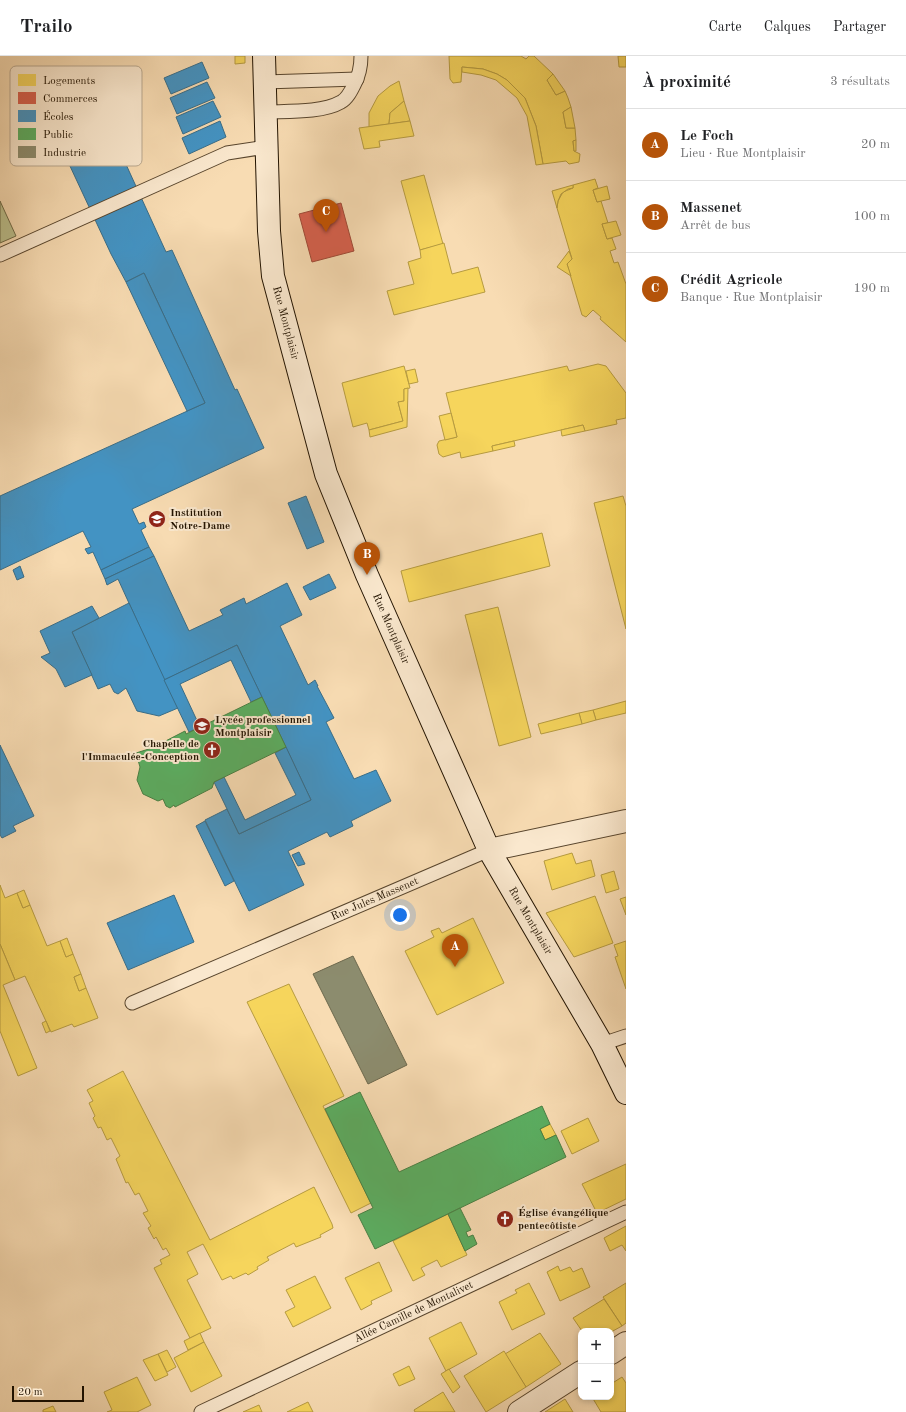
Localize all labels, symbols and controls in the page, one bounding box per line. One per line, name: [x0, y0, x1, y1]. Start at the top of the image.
text: Trailo: [20, 18, 73, 37]
text: Carte: [708, 20, 742, 34]
text: Calques: [764, 20, 811, 34]
text: Partager: [833, 20, 886, 34]
legend: [10, 66, 142, 166]
text: À proximité: [642, 74, 731, 91]
text: 3 résultats: [830, 75, 890, 88]
text: Logements: [43, 76, 95, 87]
text: Commerces: [43, 94, 98, 105]
text: Écoles: [43, 110, 74, 123]
text: Le Foch: [680, 129, 734, 144]
text: Public: [43, 130, 73, 141]
text: A: [650, 138, 660, 151]
text: 20 m: [861, 138, 890, 151]
text: Lieu · Rue Montplaisir: [680, 147, 806, 160]
text: Industrie: [43, 148, 86, 159]
pin: C: [313, 199, 339, 232]
text: Massenet: [680, 201, 742, 216]
text: B: [650, 210, 660, 223]
text: 100 m: [853, 210, 890, 223]
text: Arrêt de bus: [680, 219, 750, 232]
text: Crédit Agricole: [680, 273, 783, 288]
text: C: [651, 282, 659, 295]
text: 190 m: [853, 282, 890, 295]
street label: Rue Montplaisir: [270, 285, 301, 362]
text: Banque · Rue Montplaisir: [680, 291, 822, 304]
place label: Institution Notre-Dame: [170, 508, 230, 532]
school or university icon: Institution Notre-Dame: [147, 509, 167, 529]
pin: B: [354, 542, 380, 575]
street label: Rue Montplaisir: [370, 592, 411, 666]
place label: Lycée professionnel Montplaisir: [215, 715, 311, 739]
school or university icon: Lycée professionnel Montplaisir: [192, 716, 212, 736]
place label: Chapelle de l'Immaculée-Conception: [82, 739, 199, 763]
church icon: Chapelle de l'Immaculée-Conception: [202, 740, 222, 760]
street label: Rue Jules Massenet: [329, 875, 420, 923]
street label: Rue Montplaisir: [506, 885, 554, 957]
your location: [390, 905, 410, 925]
pin: A: [442, 934, 468, 967]
place label: Église évangélique pentecôtiste: [518, 1206, 609, 1232]
church icon: Église évangélique pentecôtiste: [495, 1209, 515, 1229]
street label: Allée Camille de Montalivet: [352, 1279, 475, 1345]
map controls: [578, 1328, 614, 1400]
button: +: [578, 1328, 614, 1364]
button: −: [578, 1364, 614, 1400]
scale bar: [12, 1384, 84, 1403]
text: 20 m: [18, 1387, 43, 1398]

